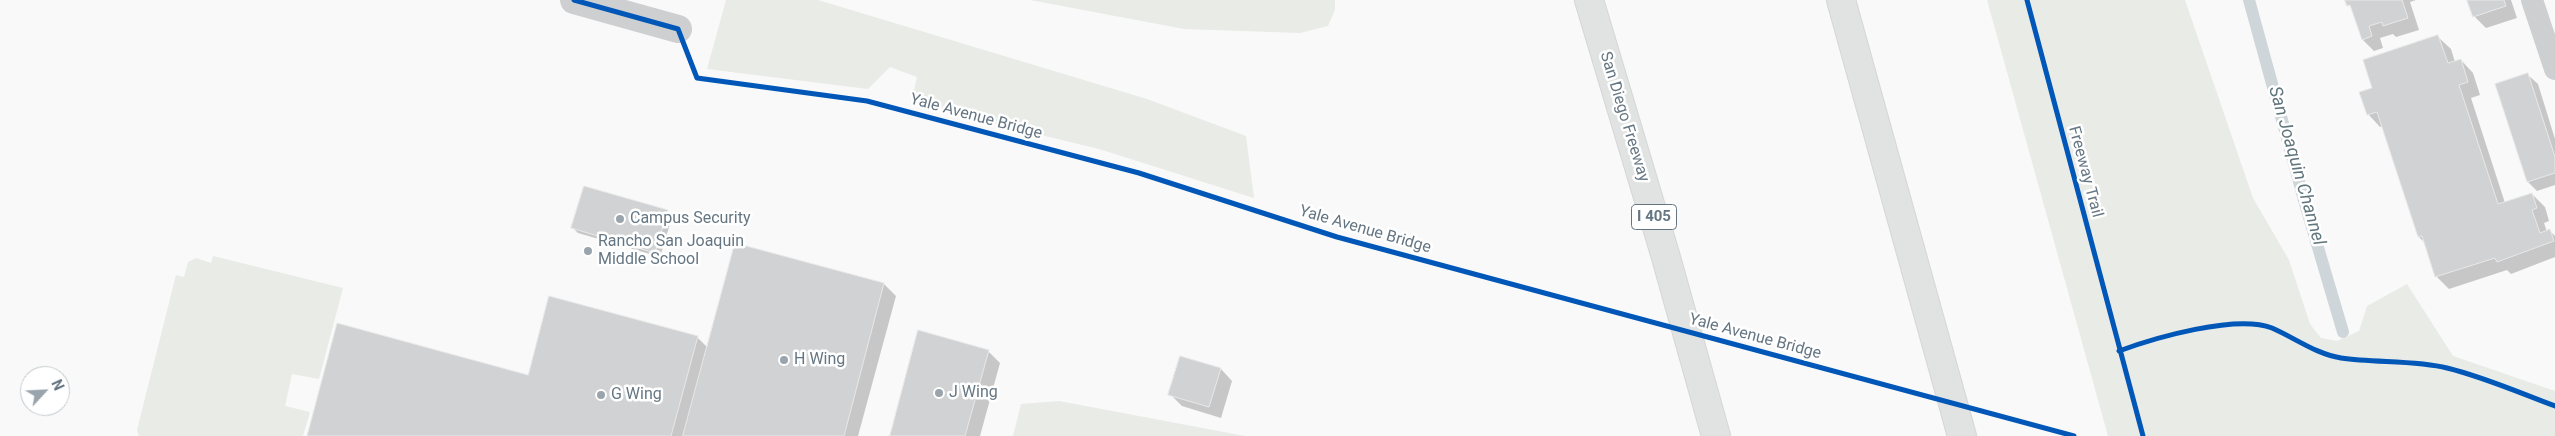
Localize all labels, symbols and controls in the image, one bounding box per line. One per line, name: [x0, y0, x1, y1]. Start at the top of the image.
street label: San Diego Freeway: [1595, 50, 1653, 184]
water label: San Joaquin Channel: [2263, 84, 2329, 248]
street label: Yale Avenue Bridge: [908, 90, 1044, 144]
street label: Freeway Trail: [2064, 124, 2106, 220]
street label: Yale Avenue Bridge: [1297, 202, 1433, 258]
road number: I 405: [1632, 204, 1676, 230]
place label: Campus Security: [630, 209, 750, 229]
marker: Campus Security: [614, 213, 626, 225]
place label: Rancho San Joaquin Middle School: [598, 232, 744, 270]
marker: Rancho San Joaquin Middle School: [582, 245, 594, 257]
street label: Yale Avenue Bridge: [1687, 310, 1823, 364]
place label: H Wing: [794, 350, 845, 370]
marker: H Wing: [778, 354, 790, 366]
north arrow: [20, 366, 70, 416]
text: N: [48, 377, 67, 393]
place label: J Wing: [949, 383, 998, 403]
place label: G Wing: [611, 385, 662, 405]
marker: J Wing: [933, 387, 945, 399]
marker: G Wing: [595, 389, 607, 401]

